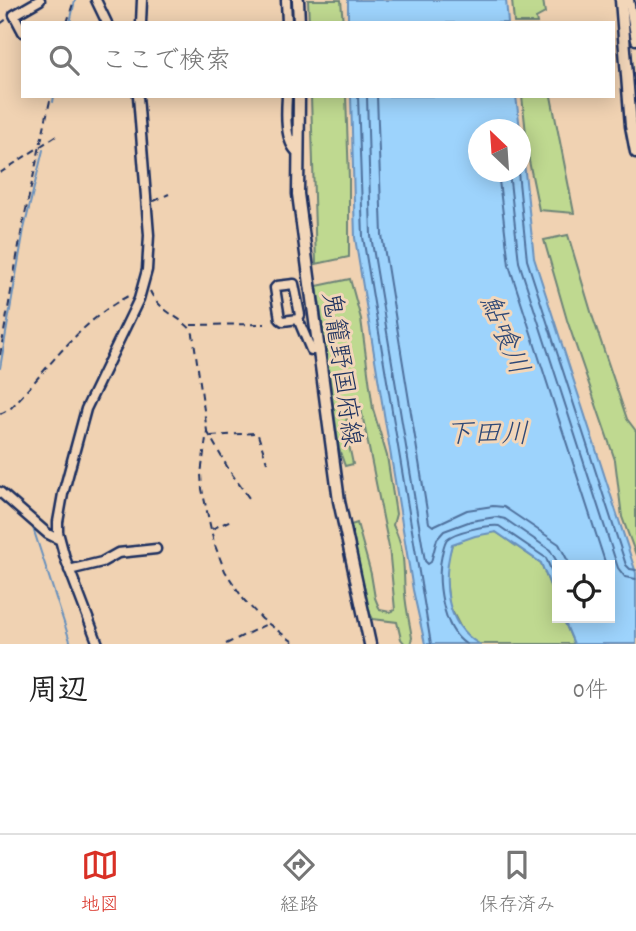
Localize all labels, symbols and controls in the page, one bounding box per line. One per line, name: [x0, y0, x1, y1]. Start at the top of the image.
search box: [21, 21, 615, 98]
icon: search: [45, 41, 83, 79]
text: ここで検索: [101, 44, 231, 81]
north arrow: [468, 119, 531, 182]
water label: 鮎喰川: [467, 289, 536, 382]
street label: 鬼籠野国府線: [310, 290, 369, 449]
water label: 下田川: [445, 417, 529, 457]
map controls: [552, 560, 615, 623]
button: locate: [552, 560, 615, 623]
text: 周辺: [28, 672, 88, 715]
text: 0件: [572, 676, 608, 709]
tab: 地図: [81, 846, 119, 920]
tab: 経路: [280, 846, 318, 920]
tab: 保存済み: [479, 846, 555, 920]

